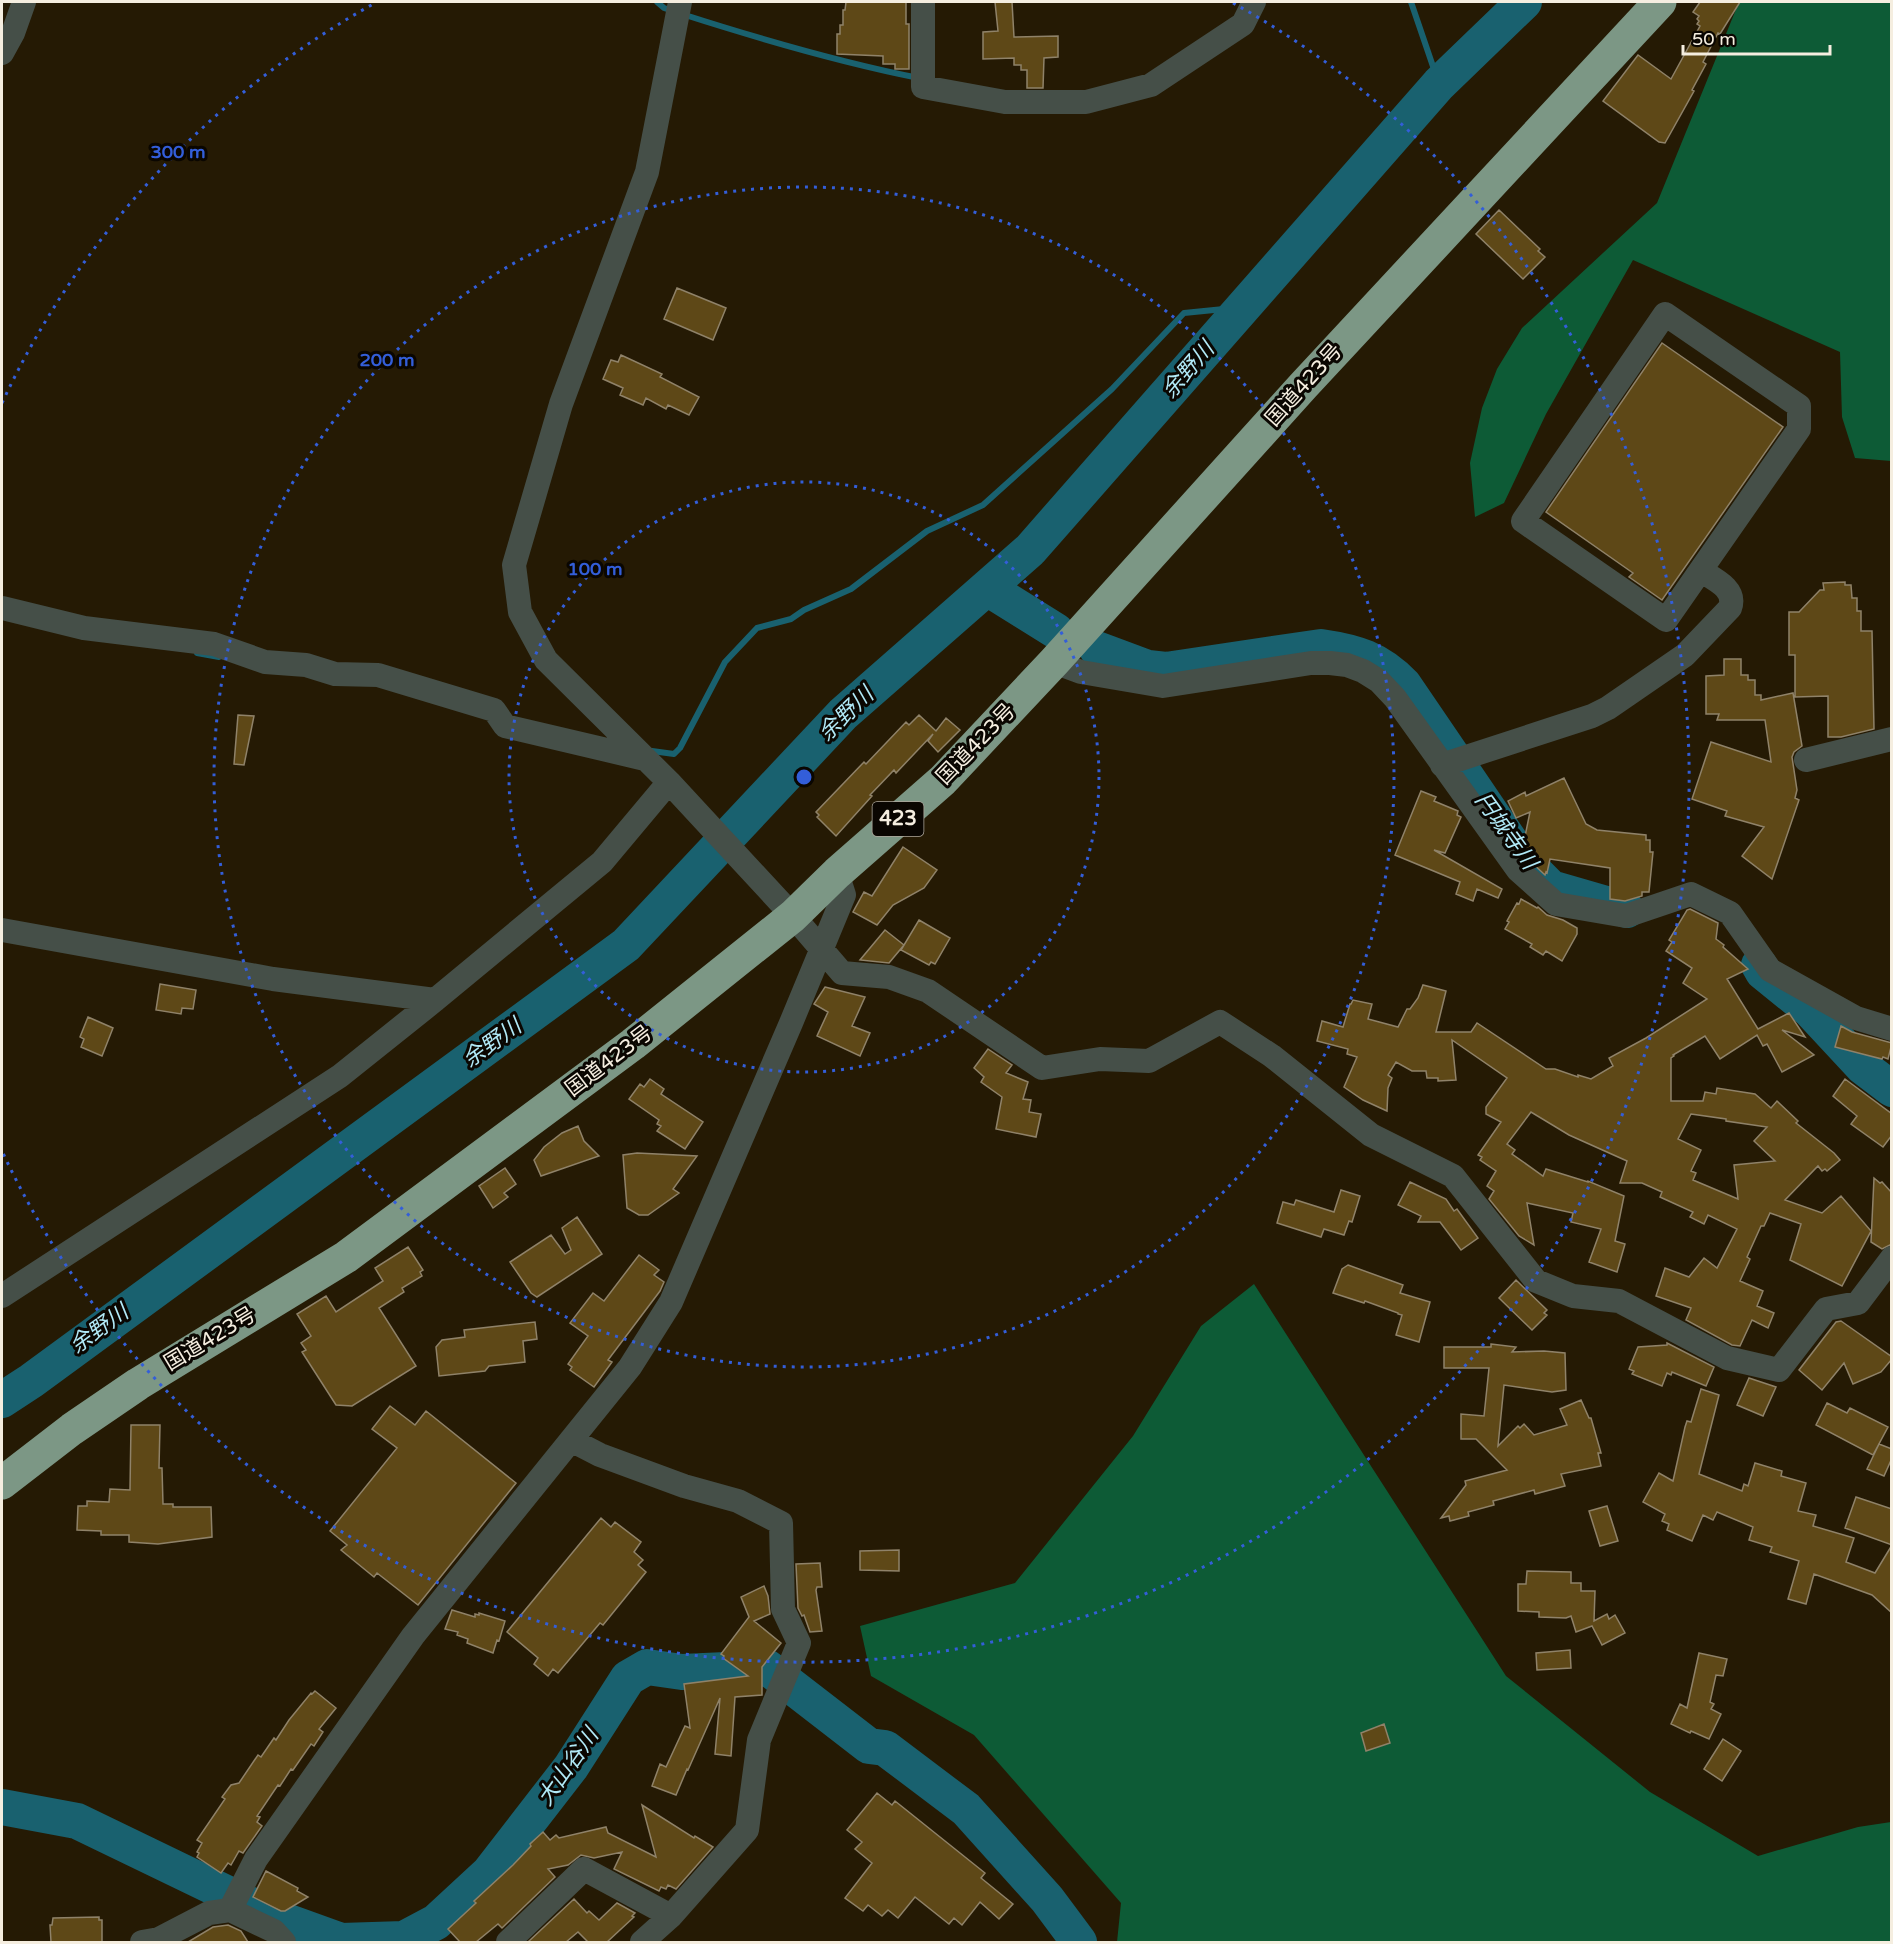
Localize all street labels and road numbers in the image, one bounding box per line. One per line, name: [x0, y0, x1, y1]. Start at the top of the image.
street label: 国道423号: [1260, 339, 1348, 431]
street label: 国道423号: [931, 698, 1021, 790]
road number: 423: [872, 802, 924, 836]
street label: 国道423号: [561, 1020, 657, 1102]
street label: 国道423号: [160, 1302, 260, 1376]

